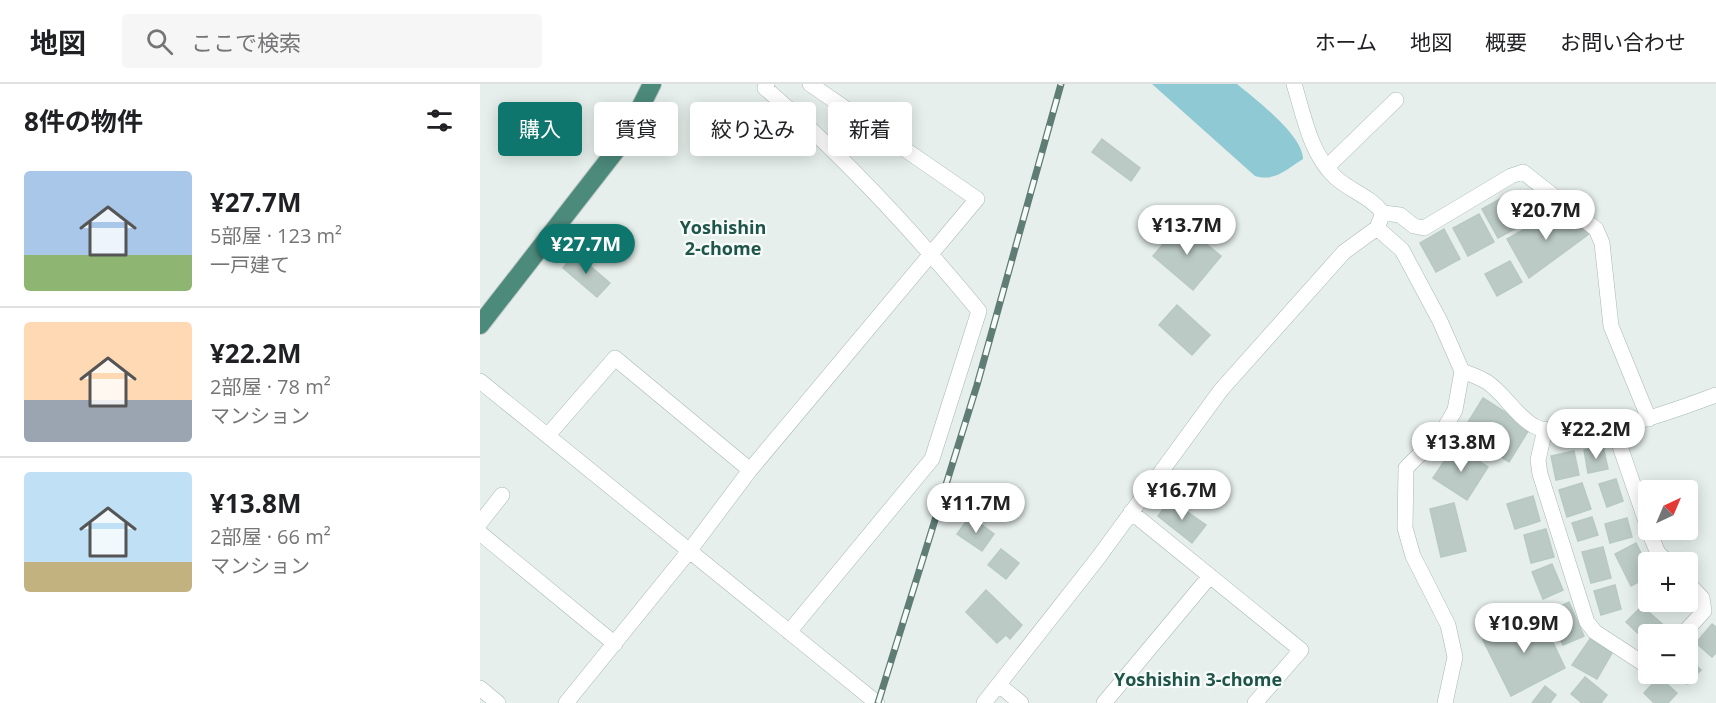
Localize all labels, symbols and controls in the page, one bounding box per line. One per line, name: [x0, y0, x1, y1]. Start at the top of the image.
search box: [122, 14, 542, 68]
text: 地図: [30, 23, 86, 61]
icon: search: [143, 25, 176, 58]
text: ここで検索: [191, 27, 301, 57]
text: ホーム: [1315, 28, 1377, 56]
text: 地図: [1410, 28, 1452, 56]
text: 概要: [1485, 28, 1527, 56]
text: お問い合わせ: [1560, 28, 1686, 56]
chip: 購入: [498, 102, 582, 156]
chip: 賃貸: [594, 102, 678, 156]
chip: 絞り込み: [690, 102, 816, 156]
chip: 新着: [828, 102, 912, 156]
text: 8件の物件: [24, 103, 143, 139]
icon: filters: [423, 104, 456, 137]
text: ¥27.7M: [210, 184, 301, 220]
pin: ¥20.7M: [1497, 190, 1595, 241]
icon: home: [72, 195, 144, 267]
text: ¥20.7M: [1511, 196, 1581, 223]
pin: ¥13.7M: [1138, 205, 1236, 256]
text: ¥13.7M: [1152, 211, 1222, 238]
district label: Yoshishin 2-chome: [680, 215, 766, 260]
text: 5部屋 · 123 m²: [210, 222, 342, 249]
pin: ¥27.7M: [537, 224, 635, 275]
text: ¥27.7M: [551, 230, 621, 257]
text: 一戸建て: [210, 251, 290, 278]
text: ¥22.2M: [210, 335, 301, 371]
icon: home: [72, 346, 144, 418]
text: 2部屋 · 78 m²: [210, 373, 331, 400]
text: マンション: [210, 402, 310, 429]
pin: ¥22.2M: [1547, 409, 1645, 460]
text: ¥22.2M: [1561, 415, 1631, 442]
pin: ¥13.8M: [1412, 422, 1510, 473]
text: ¥13.8M: [1426, 428, 1496, 455]
pin: ¥16.7M: [1133, 470, 1231, 521]
text: ¥16.7M: [1147, 476, 1217, 503]
north arrow: [1638, 480, 1698, 540]
map controls: [1638, 480, 1698, 684]
pin: ¥11.7M: [927, 483, 1025, 534]
text: ¥13.8M: [210, 485, 301, 521]
text: ¥11.7M: [941, 489, 1011, 516]
icon: home: [72, 496, 144, 568]
text: 2部屋 · 66 m²: [210, 523, 331, 550]
text: マンション: [210, 552, 310, 579]
button: +: [1638, 552, 1698, 612]
pin: ¥10.9M: [1475, 603, 1573, 654]
text: ¥10.9M: [1489, 609, 1559, 636]
button: −: [1638, 624, 1698, 684]
district label: Yoshishin 3-chome: [1114, 667, 1282, 691]

